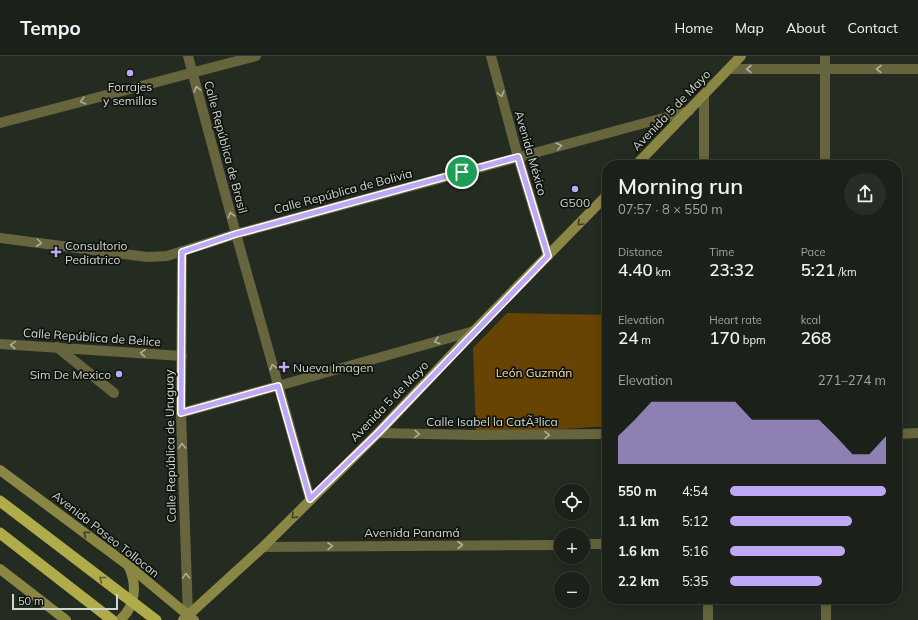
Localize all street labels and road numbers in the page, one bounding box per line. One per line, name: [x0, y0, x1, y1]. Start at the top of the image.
street label: Avenida 5 de Mayo: [629, 66, 713, 154]
street label: Calle República de Brasil: [201, 79, 251, 215]
street label: Avenida México: [512, 109, 550, 197]
street label: Calle República de Bolivia: [272, 165, 414, 217]
street label: Calle República de Belice: [23, 325, 161, 349]
street label: Avenida 5 de Mayo: [347, 357, 431, 445]
street label: Calle República de Uruguay: [161, 369, 179, 523]
street label: Calle Isabel la CatÃ³lica: [426, 414, 558, 429]
street label: Avenida Paseo Tollocan: [49, 488, 163, 580]
street label: Avenida Panamá: [364, 525, 460, 540]

